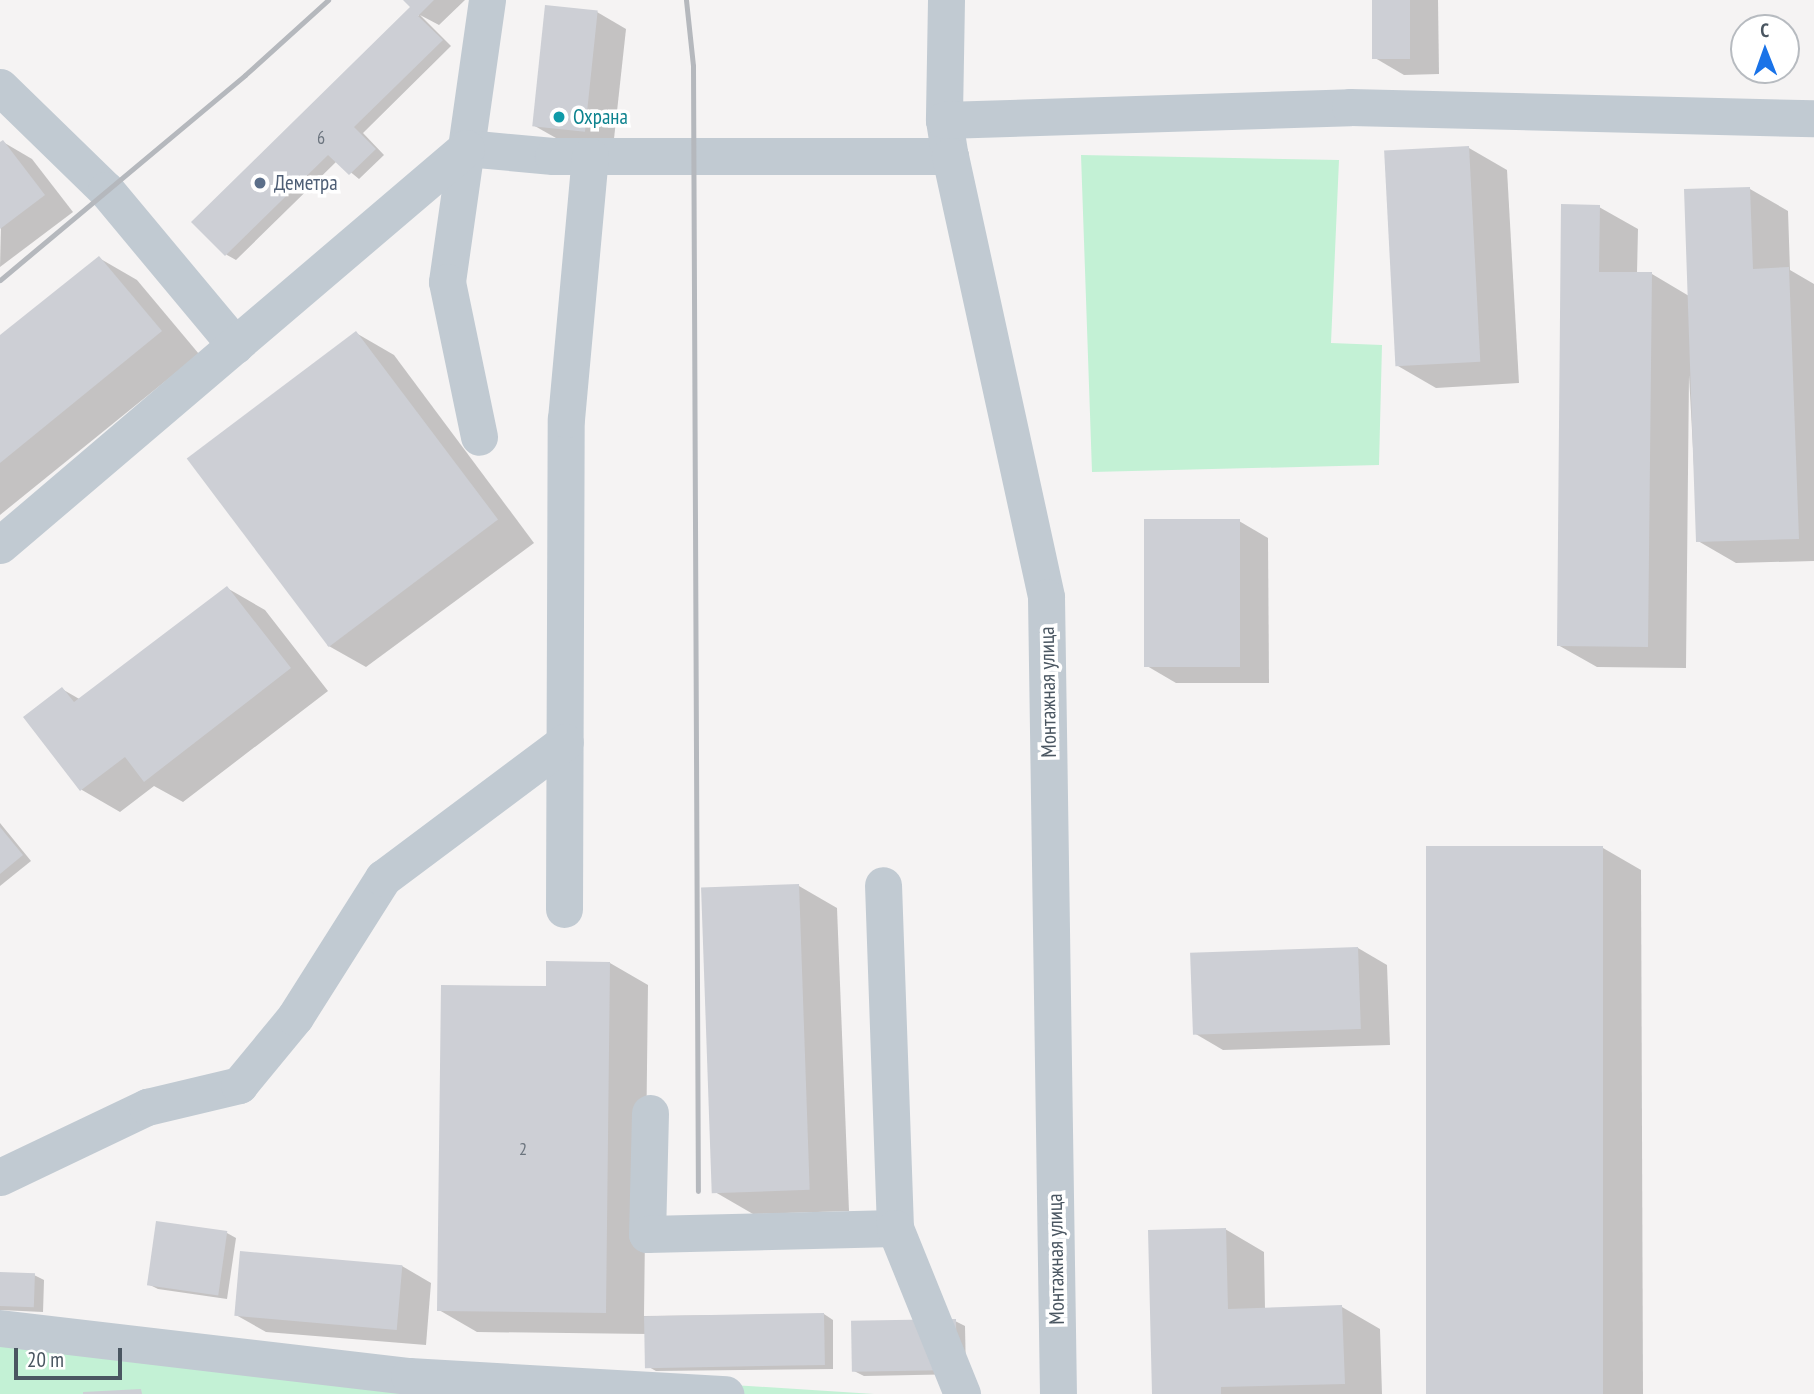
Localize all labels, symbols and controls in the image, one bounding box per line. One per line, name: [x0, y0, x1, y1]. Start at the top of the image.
north arrow: [1730, 14, 1800, 84]
text: С: [1760, 18, 1769, 42]
place label: Охрана: [573, 104, 628, 130]
marker: Охрана: [551, 109, 567, 125]
house number: 6: [317, 127, 325, 149]
place label: Деметра: [274, 170, 338, 196]
marker: Деметра: [252, 175, 268, 191]
street label: Монтажная улица: [1034, 626, 1062, 758]
house number: 2: [519, 1138, 527, 1160]
street label: Монтажная улица: [1042, 1193, 1070, 1325]
scale bar: [18, 1334, 126, 1378]
text: 20 m: [27, 1346, 64, 1373]

